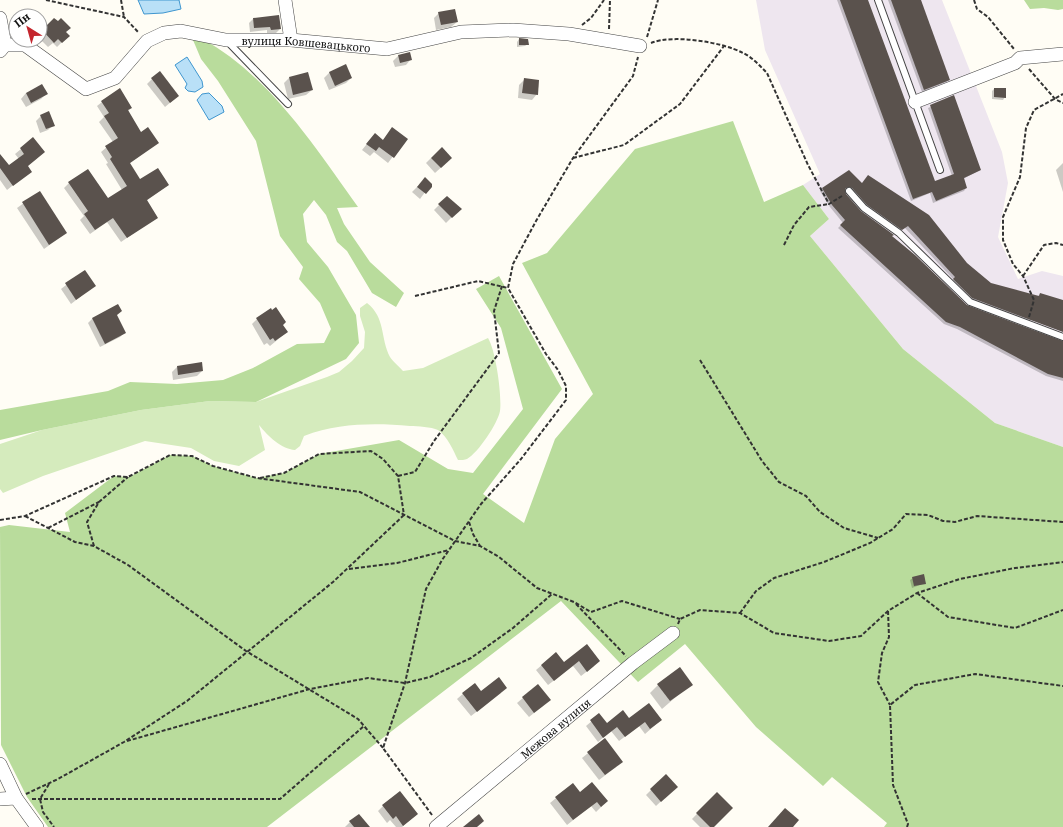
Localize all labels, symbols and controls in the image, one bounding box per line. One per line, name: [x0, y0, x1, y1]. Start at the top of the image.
north arrow: [8, 8, 48, 48]
text: Пн: [11, 8, 33, 30]
street label: вулиця Ковшевацького: [242, 33, 371, 55]
street label: Межова вулиця: [517, 694, 593, 761]

